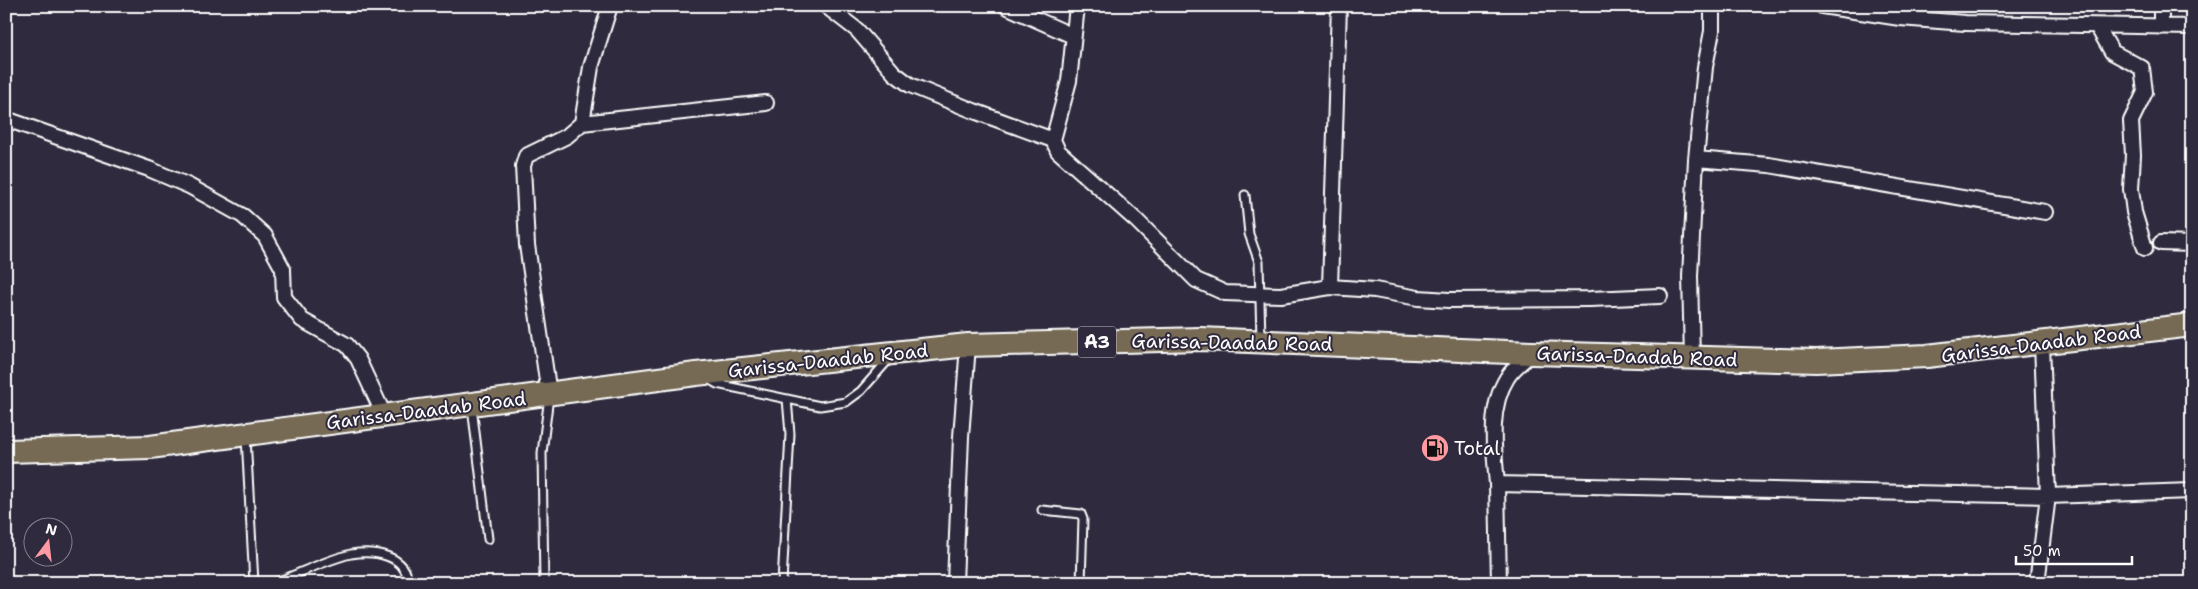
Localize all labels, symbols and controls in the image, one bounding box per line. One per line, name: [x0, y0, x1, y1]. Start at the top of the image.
street label: Garissa-Daadab Road: [1940, 319, 2142, 368]
road number: A3: [1078, 327, 1116, 358]
street label: Garissa-Daadab Road: [1131, 328, 1333, 357]
street label: Garissa-Daadab Road: [727, 338, 929, 383]
street label: Garissa-Daadab Road: [1536, 340, 1738, 373]
street label: Garissa-Daadab Road: [325, 386, 527, 435]
fuel station icon: Total: [1420, 433, 1450, 463]
place label: Total: [1454, 436, 1500, 461]
north arrow: [22, 516, 72, 566]
text: N: [44, 519, 59, 540]
scale bar: [2016, 534, 2132, 566]
text: 50 m: [2023, 541, 2061, 561]

